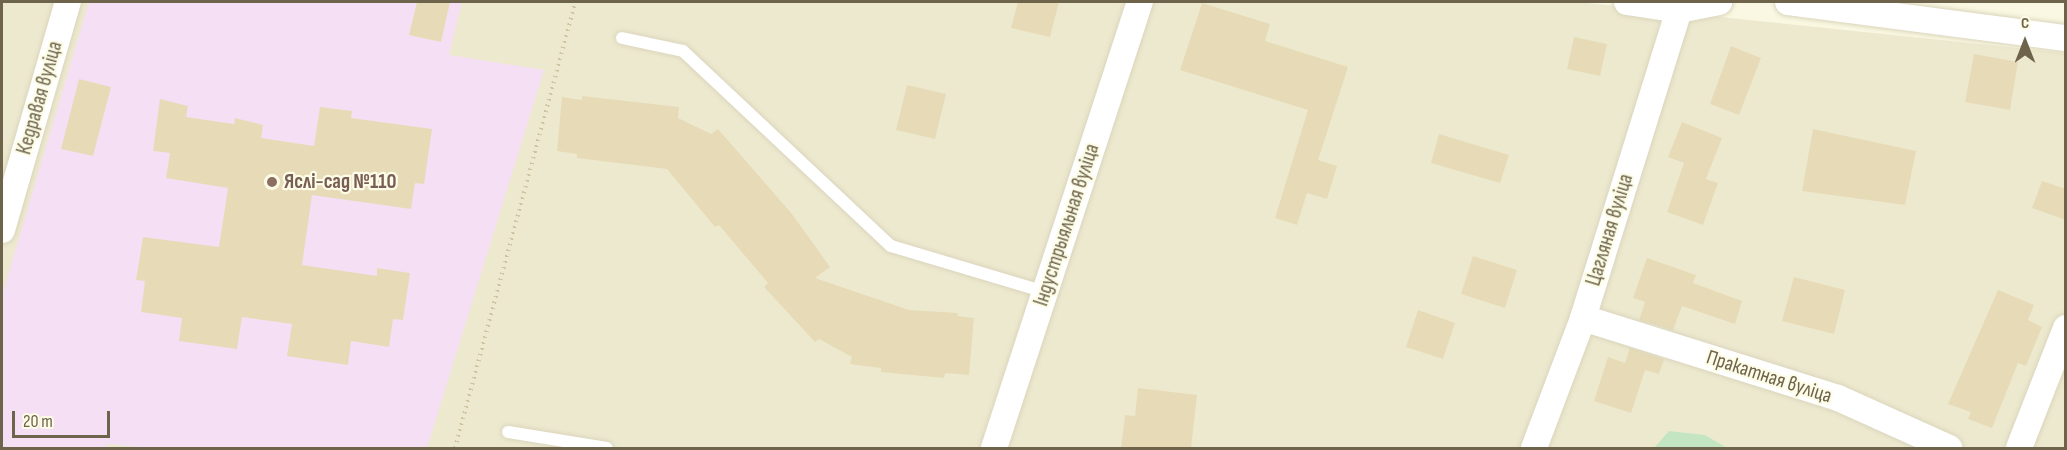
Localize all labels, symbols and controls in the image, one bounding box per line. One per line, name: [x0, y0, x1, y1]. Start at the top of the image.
north arrow: [1995, 12, 2055, 72]
text: С: [2021, 14, 2029, 33]
street label: Кедравая вуліца: [12, 39, 68, 157]
street label: Індустрыяльная вуліца: [1029, 141, 1105, 309]
place label: Яслі-сад №110: [284, 169, 396, 195]
street label: Цагляная вуліца: [1581, 171, 1639, 289]
marker: Яслі-сад №110: [265, 175, 279, 189]
street label: Пракатная вуліца: [1703, 345, 1835, 409]
scale bar: [15, 399, 112, 437]
text: 20 m: [23, 411, 53, 432]

